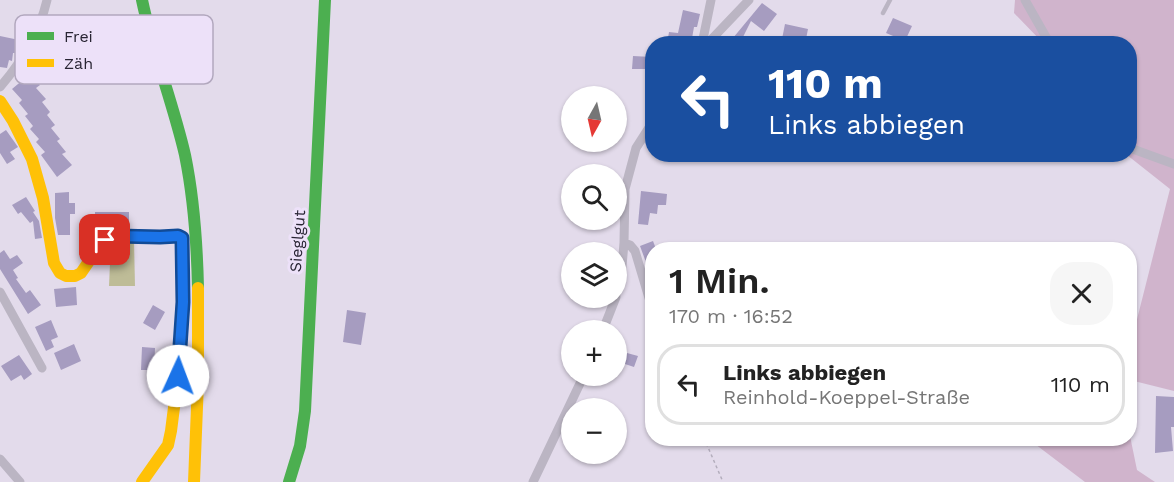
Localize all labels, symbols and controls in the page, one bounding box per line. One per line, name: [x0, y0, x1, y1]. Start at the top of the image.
legend: [15, 15, 213, 84]
text: Frei: [64, 27, 93, 46]
text: Zäh: [64, 54, 93, 73]
text: 110 m: [768, 59, 883, 108]
icon: left: [669, 60, 747, 138]
north arrow: [561, 86, 627, 152]
map controls: [561, 86, 627, 464]
text: Links abbiegen: [768, 109, 965, 141]
button: search: [561, 164, 627, 230]
street label: Sieglgut: [286, 209, 309, 273]
pin: [79, 214, 130, 265]
icon: arrive: [88, 223, 121, 256]
button: layers: [561, 242, 627, 308]
text: 1 Min.: [669, 260, 770, 302]
button: close: [1050, 262, 1113, 325]
text: 170 m · 16:52: [669, 304, 793, 328]
button: +: [561, 320, 627, 386]
position arrow: [146, 344, 210, 408]
text: Links abbiegen: [723, 360, 886, 385]
icon: left: [672, 368, 705, 401]
text: 110 m: [1051, 372, 1110, 397]
text: Reinhold-Koeppel-Straße: [723, 385, 970, 409]
button: −: [561, 398, 627, 464]

